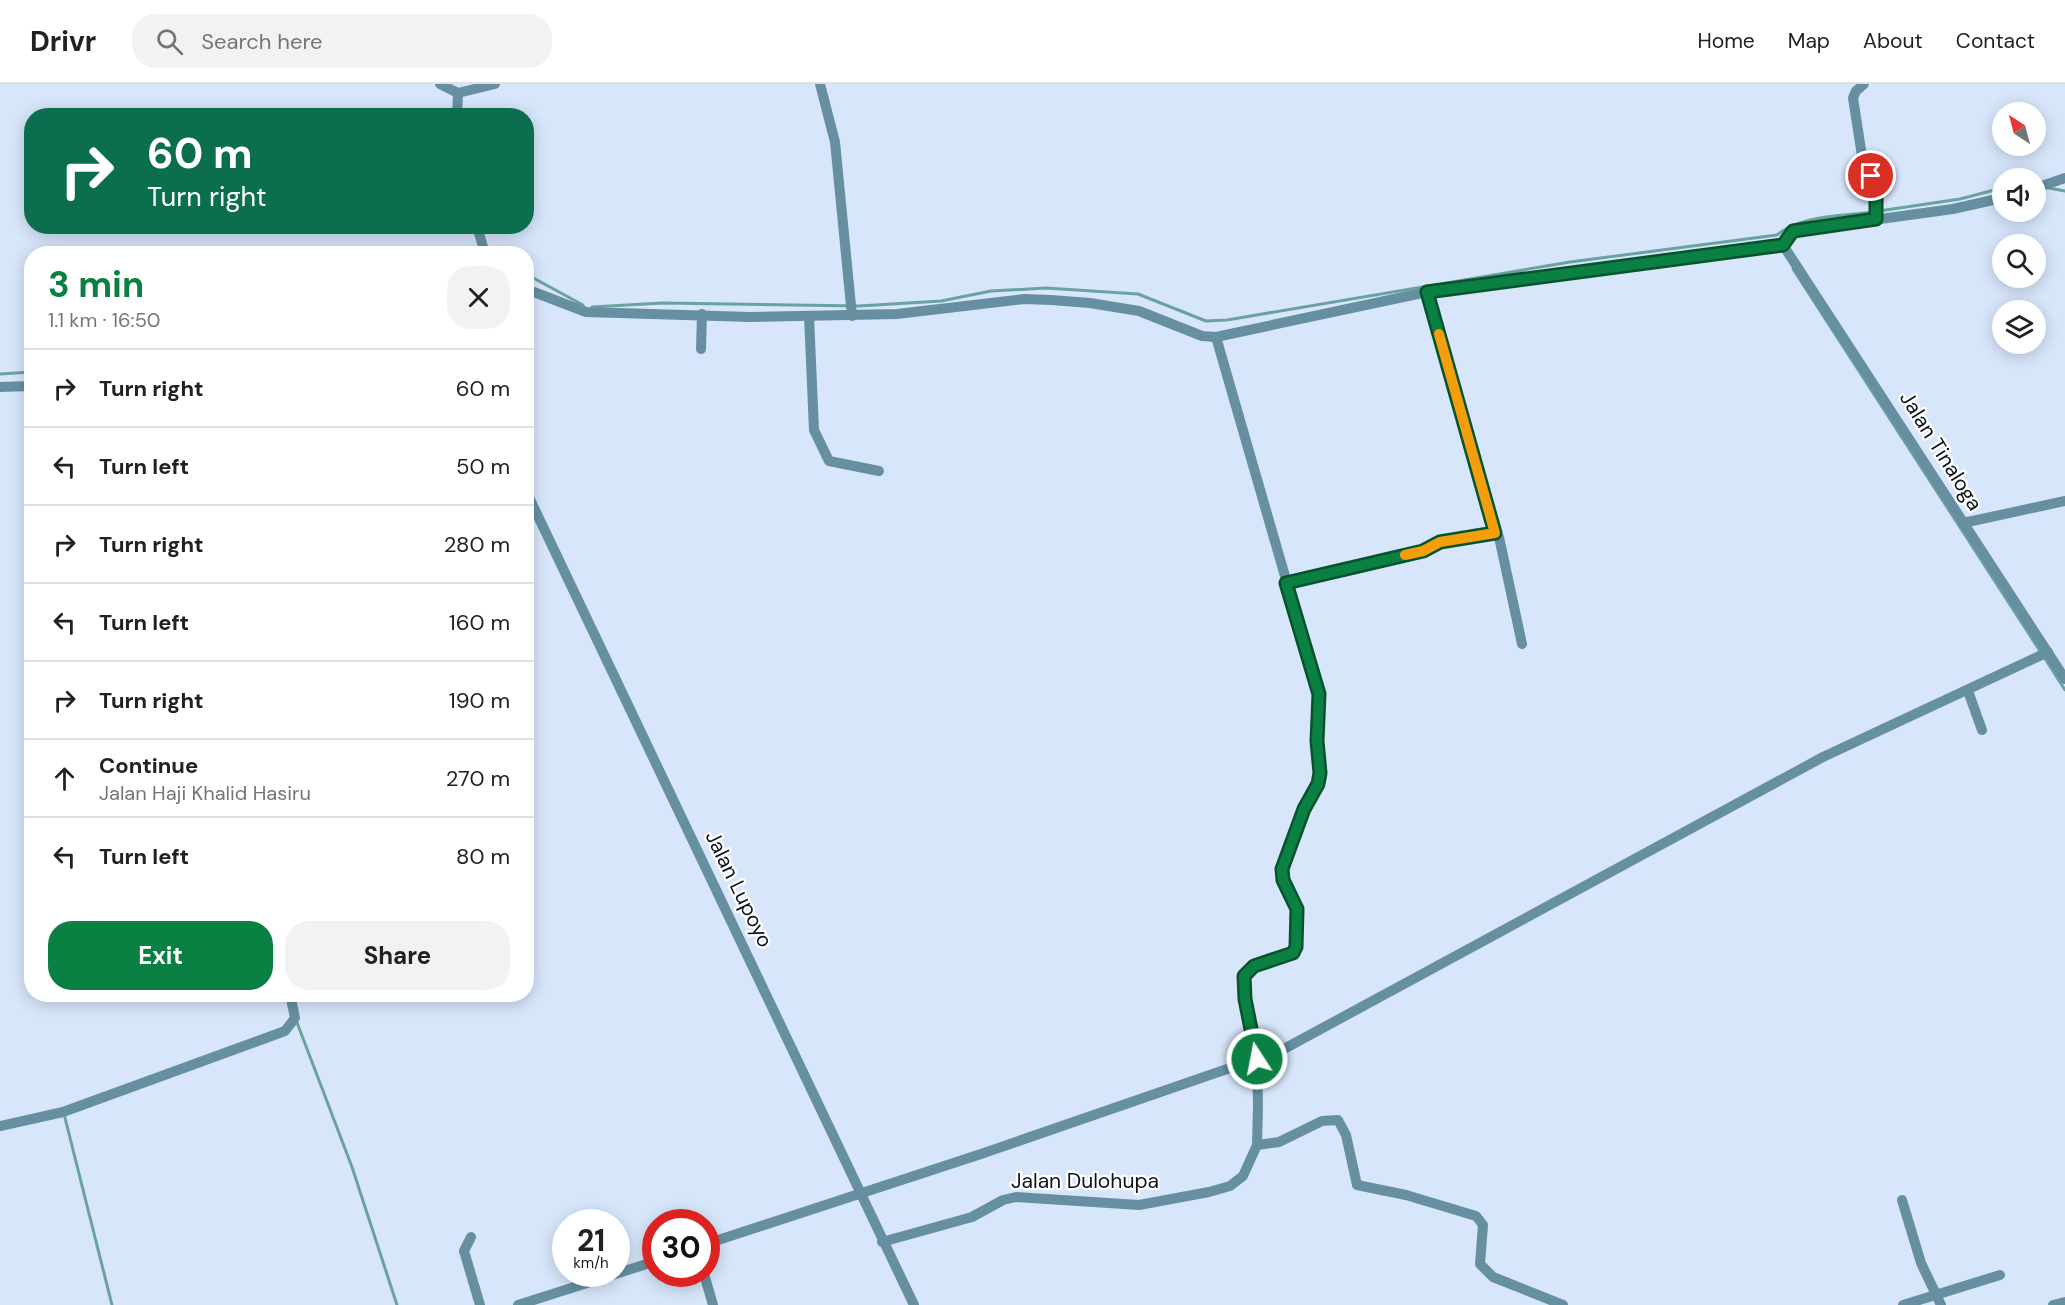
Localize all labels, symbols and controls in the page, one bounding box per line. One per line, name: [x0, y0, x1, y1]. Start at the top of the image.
search box: [132, 14, 552, 68]
text: Drivr: [30, 23, 96, 60]
icon: search: [153, 25, 186, 58]
text: Search here: [201, 27, 323, 56]
text: Home: [1697, 27, 1755, 55]
text: Map: [1788, 27, 1830, 55]
text: About: [1863, 27, 1923, 55]
text: Contact: [1956, 27, 2035, 55]
north arrow: [1992, 102, 2046, 156]
map controls: [1992, 102, 2046, 354]
text: 60 m: [147, 126, 253, 181]
icon: right: [48, 132, 126, 210]
pin: [1845, 150, 1896, 201]
icon: arrive: [1854, 159, 1887, 192]
button: sound: [1992, 168, 2046, 222]
text: Turn right: [147, 179, 267, 214]
button: search: [1992, 234, 2046, 288]
text: 3 min: [48, 261, 144, 308]
button: close: [447, 266, 510, 329]
button: layers: [1992, 300, 2046, 354]
text: 1.1 km · 16:50: [48, 307, 161, 333]
icon: right: [48, 372, 81, 405]
text: Turn right: [99, 374, 204, 403]
text: 60 m: [456, 374, 510, 403]
street label: Jalan Tinaloga: [1893, 386, 1989, 516]
icon: left: [48, 450, 81, 483]
text: Turn left: [99, 452, 189, 481]
text: 50 m: [456, 452, 510, 481]
icon: right: [48, 528, 81, 561]
text: Turn right: [99, 530, 204, 559]
text: 280 m: [444, 530, 510, 559]
icon: left: [48, 606, 81, 639]
text: Turn left: [99, 608, 189, 637]
text: 160 m: [449, 608, 510, 637]
icon: right: [48, 684, 81, 717]
text: Turn right: [99, 686, 204, 715]
text: 190 m: [449, 686, 510, 715]
text: Continue: [99, 751, 198, 780]
icon: ahead: [48, 762, 81, 795]
text: 270 m: [446, 764, 510, 793]
text: Jalan Haji Khalid Hasiru: [99, 780, 311, 806]
street label: Jalan Lupoyo: [699, 826, 779, 952]
icon: left: [48, 840, 81, 873]
text: Turn left: [99, 842, 189, 871]
text: 80 m: [456, 842, 510, 871]
button: Exit: [48, 921, 273, 990]
button: Share: [285, 921, 510, 990]
position arrow: [1225, 1027, 1289, 1091]
street label: Jalan Dulohupa: [1011, 1167, 1159, 1195]
speed limit sign: 30: [642, 1209, 720, 1287]
text: 21: [577, 1221, 605, 1260]
text: km/h: [573, 1253, 609, 1273]

